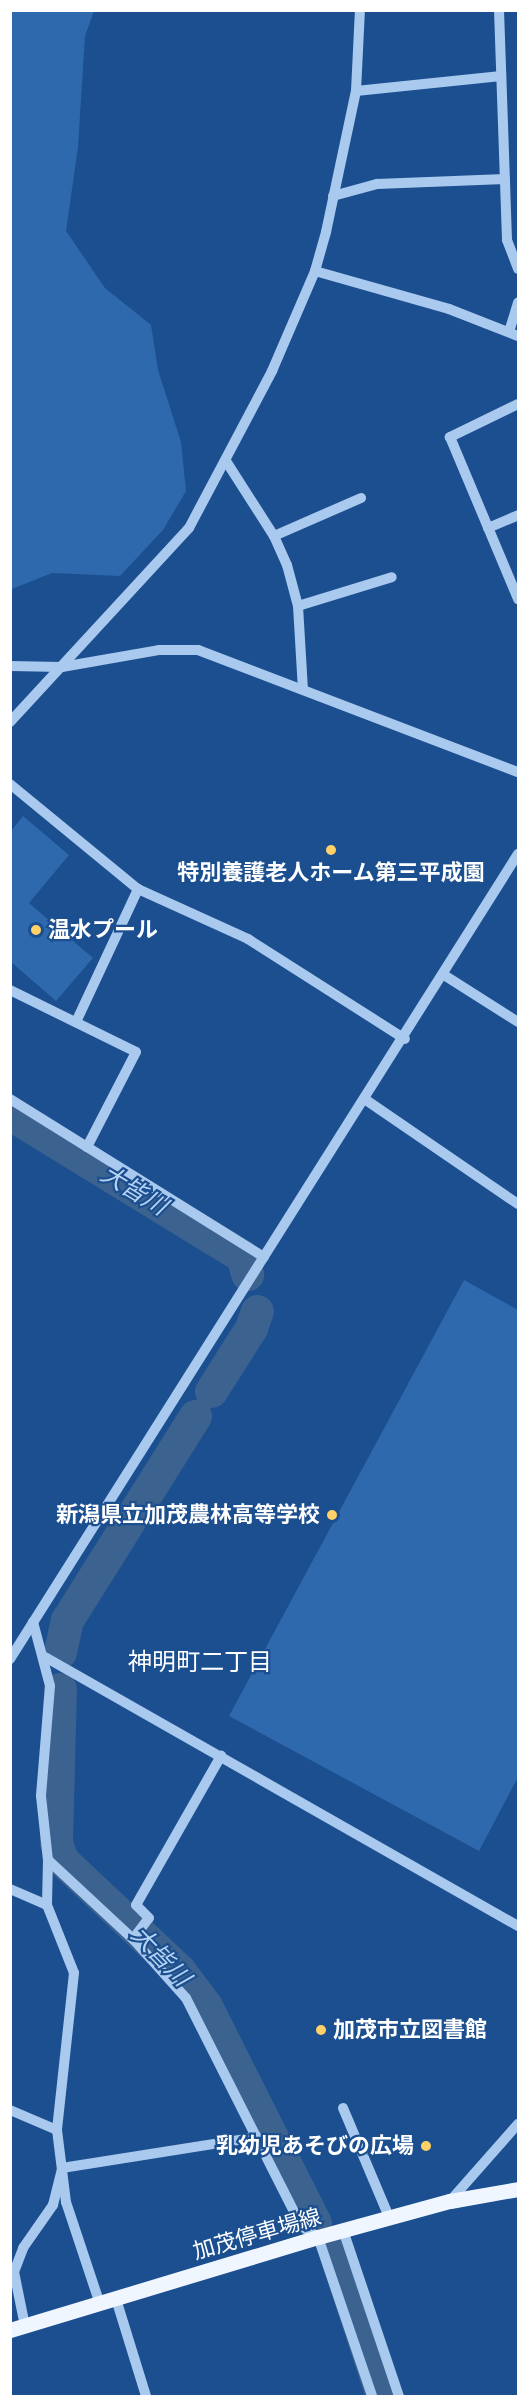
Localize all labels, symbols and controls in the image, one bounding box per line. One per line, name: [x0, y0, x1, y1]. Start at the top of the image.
marker: 特別養護老人ホーム第三平成園: [324, 843, 338, 857]
place label: 特別養護老人ホーム第三平成園: [177, 860, 485, 886]
place label: 温水プール: [48, 917, 158, 943]
marker: 温水プール: [29, 923, 43, 937]
water label: 大皆川: [96, 1159, 172, 1221]
place label: 新潟県立加茂農林高等学校: [56, 1502, 320, 1528]
marker: 新潟県立加茂農林高等学校: [325, 1508, 339, 1522]
district label: 神明町二丁目: [128, 1648, 272, 1676]
water label: 大皆川: [126, 1920, 196, 1992]
place label: 加茂市立図書館: [333, 2017, 487, 2043]
marker: 加茂市立図書館: [314, 2023, 328, 2037]
place label: 乳幼児あそびの広場: [216, 2133, 414, 2159]
marker: 乳幼児あそびの広場: [419, 2139, 433, 2153]
street label: 加茂停車場線: [190, 2203, 324, 2265]

